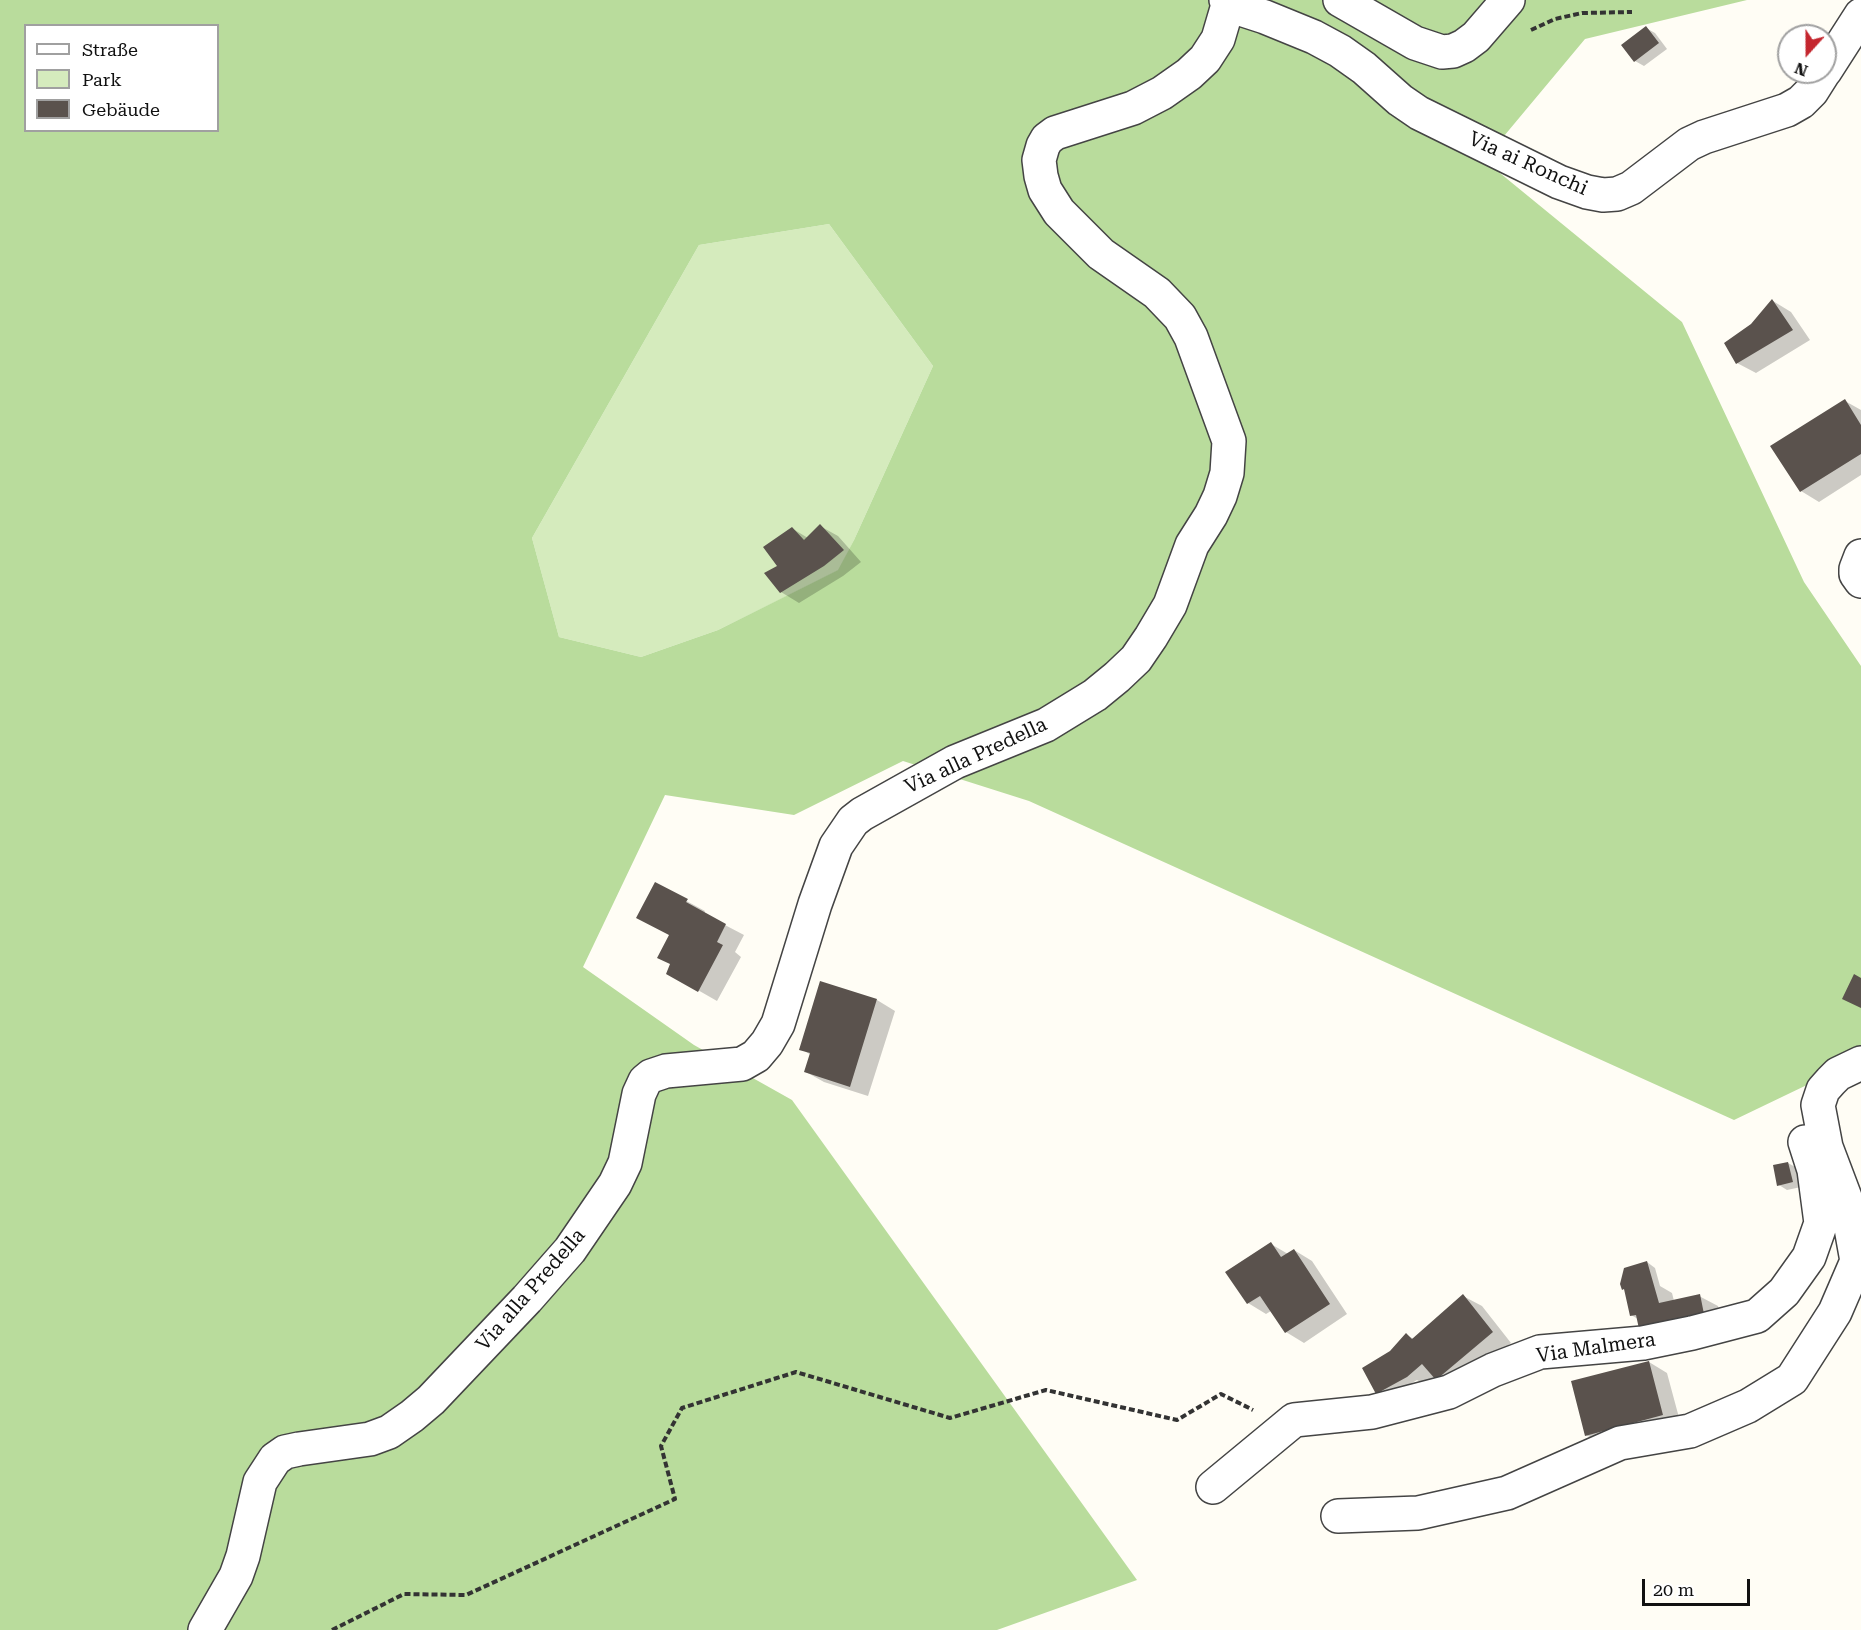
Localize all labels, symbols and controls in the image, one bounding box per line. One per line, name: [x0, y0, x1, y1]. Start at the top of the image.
legend: [24, 24, 219, 132]
north arrow: [1777, 24, 1837, 84]
text: Straße: [82, 39, 138, 60]
text: N: [1792, 58, 1810, 80]
text: Park: [82, 69, 122, 90]
text: Gebäude: [82, 99, 160, 120]
street label: Via ai Ronchi: [1465, 127, 1591, 201]
street label: Via alla Predella: [901, 713, 1051, 799]
street label: Via alla Predella: [471, 1224, 591, 1356]
street label: Via Malmera: [1535, 1328, 1657, 1368]
scale bar: [1645, 1567, 1753, 1605]
text: 20 m: [1653, 1579, 1694, 1600]

